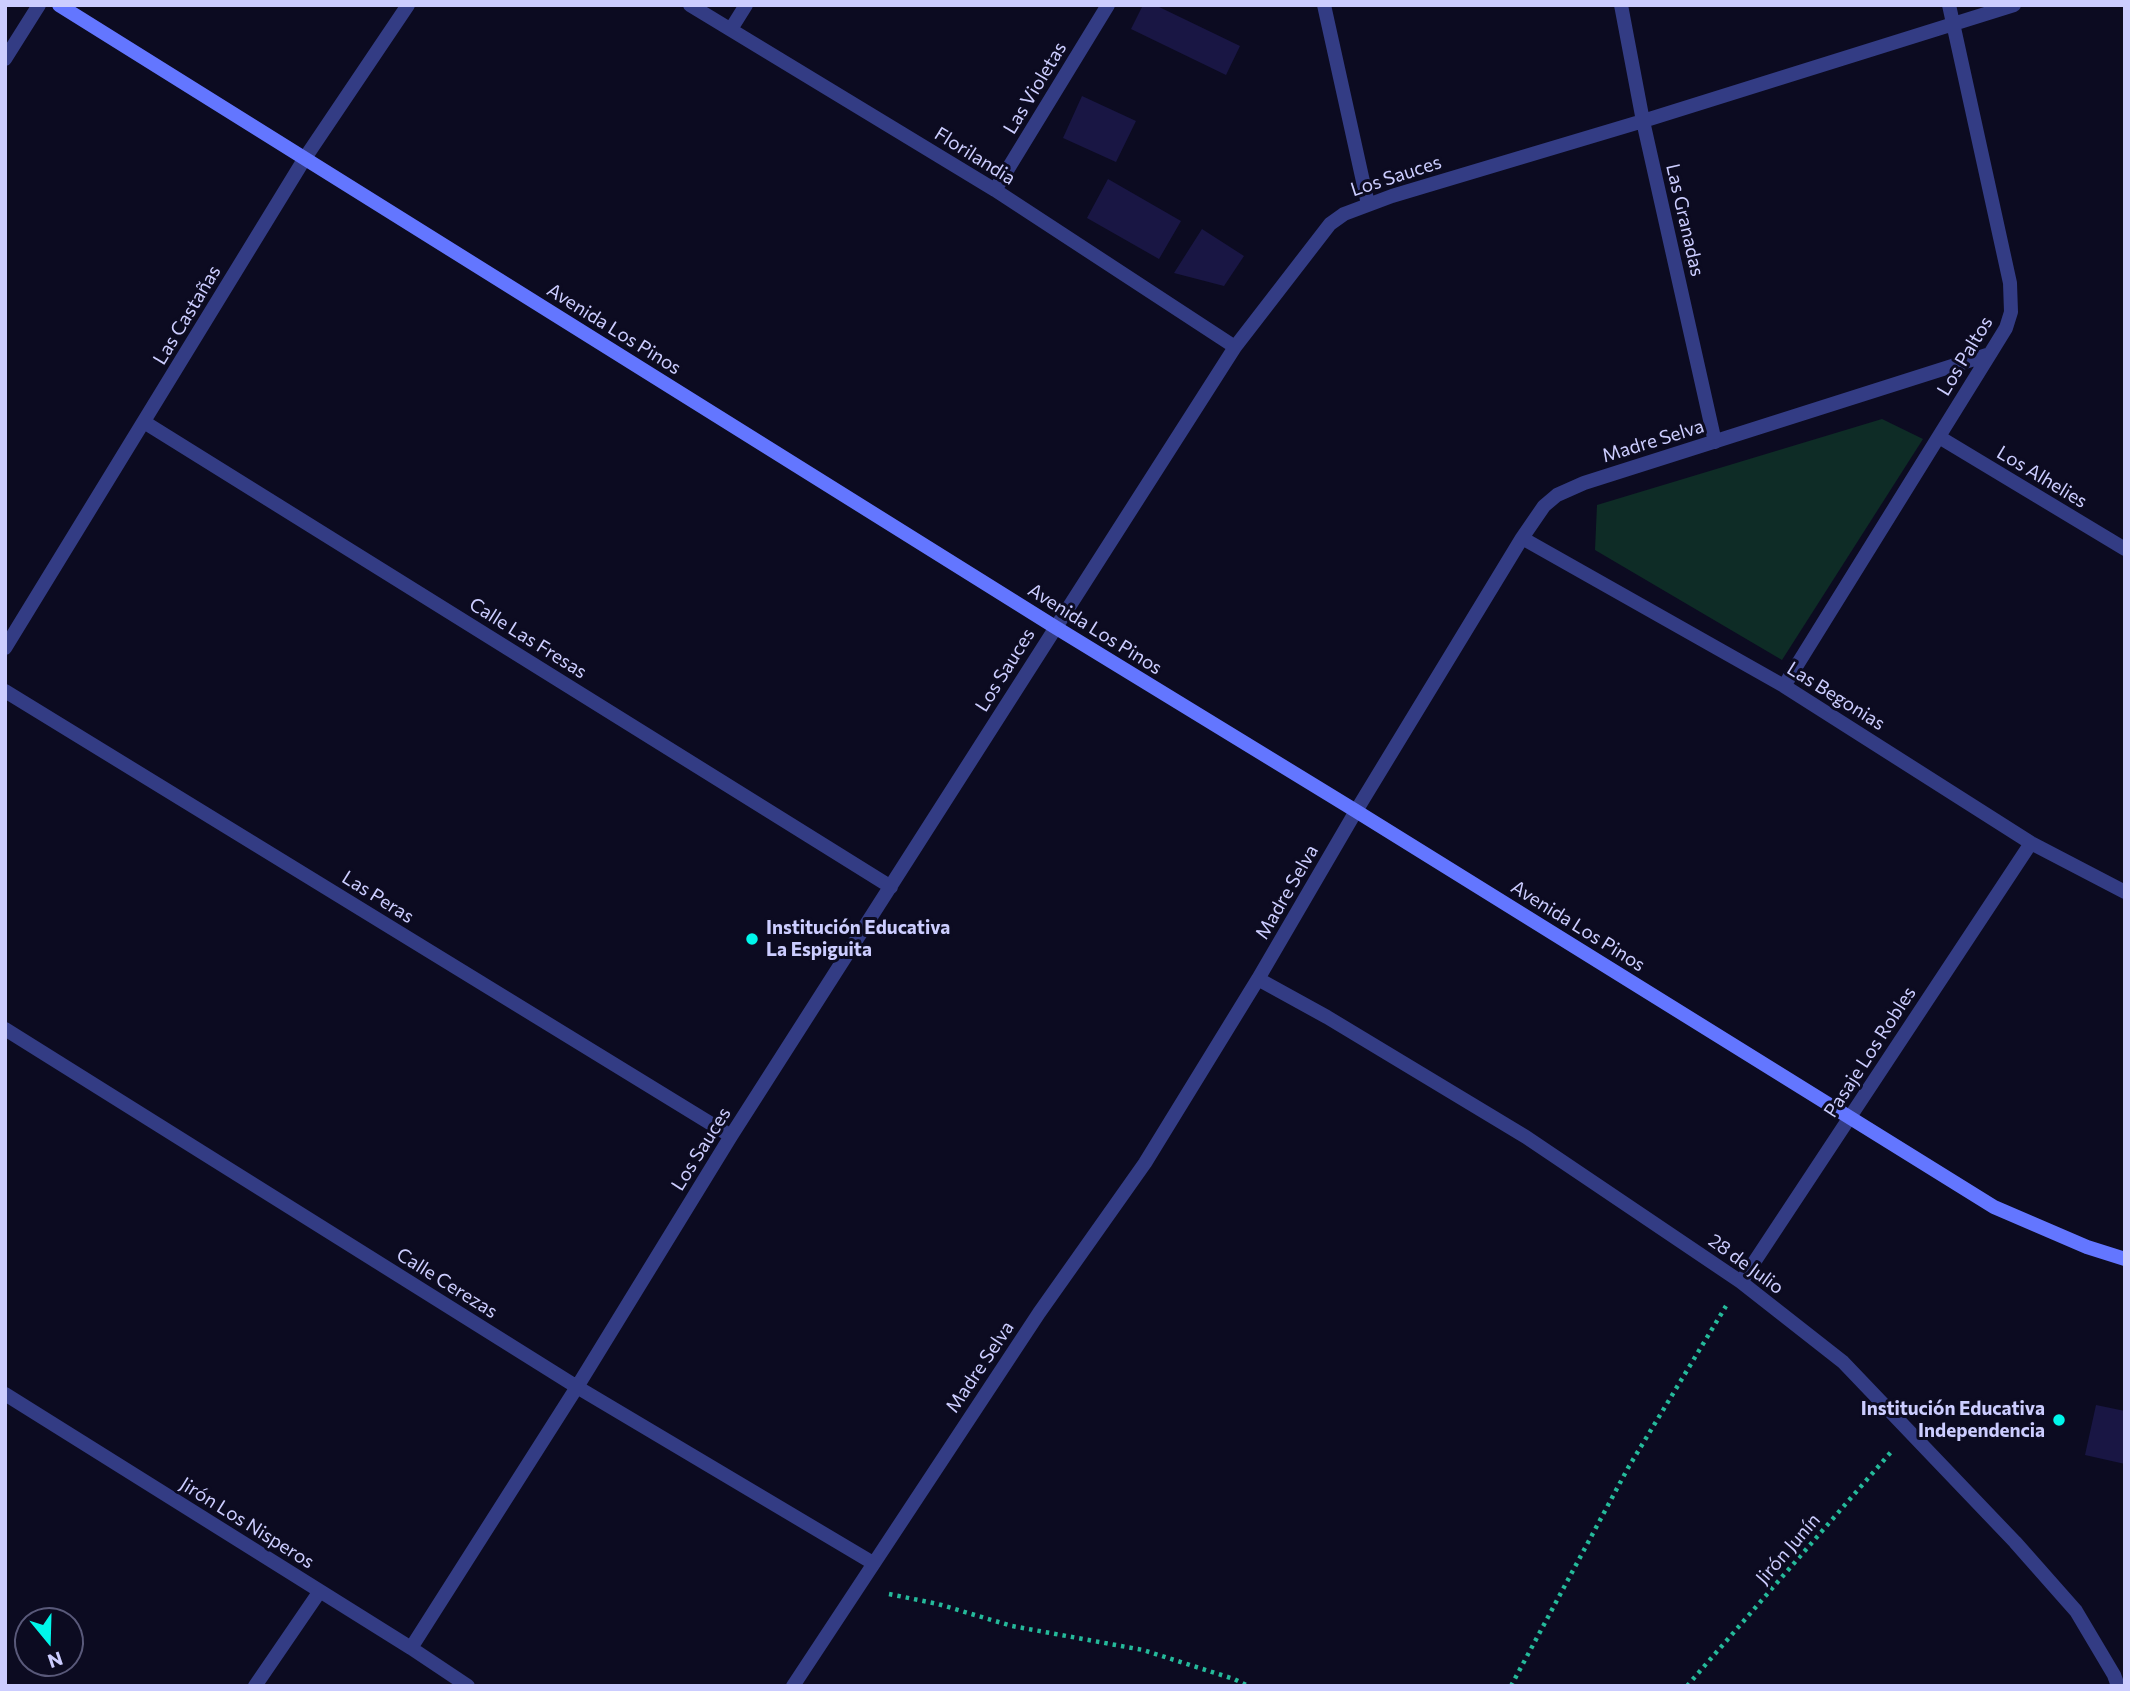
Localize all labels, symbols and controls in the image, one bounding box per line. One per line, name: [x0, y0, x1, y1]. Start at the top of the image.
street label: Las Violetas: [999, 38, 1071, 138]
street label: Florilandia: [930, 122, 1020, 190]
street label: Los Sauces: [1348, 151, 1444, 201]
street label: Las Granadas: [1661, 162, 1709, 278]
street label: Las Castañas: [148, 261, 226, 369]
street label: Avenida Los Pinos: [543, 279, 685, 379]
street label: Los Paltos: [1932, 312, 1998, 400]
street label: Madre Selva: [1599, 415, 1707, 467]
street label: Los Alhelies: [1993, 441, 2091, 513]
street label: Avenida Los Pinos: [1024, 579, 1166, 679]
street label: Calle Las Fresas: [465, 593, 591, 683]
street label: Los Sauces: [970, 624, 1040, 716]
street label: Las Begonias: [1783, 657, 1889, 735]
street label: Madre Selva: [1251, 841, 1323, 943]
street label: Las Peras: [338, 866, 418, 928]
street label: Avenida Los Pinos: [1507, 876, 1649, 976]
place label: Institución Educativa La Espiguita: [766, 917, 950, 961]
marker: Institución Educativa La Espiguita: [744, 931, 760, 947]
street label: Pasaje Los Robles: [1819, 982, 1921, 1122]
street label: Los Sauces: [666, 1103, 736, 1195]
street label: 28 de Julio: [1704, 1229, 1788, 1299]
street label: Calle Cerezas: [392, 1243, 502, 1323]
street label: Madre Selva: [941, 1317, 1019, 1417]
place label: Institución Educativa Independencia: [1861, 1398, 2045, 1442]
marker: Institución Educativa Independencia: [2051, 1412, 2067, 1428]
street label: Jirón Los Nisperos: [176, 1473, 318, 1573]
street label: Jirón Junín: [1751, 1509, 1825, 1589]
north arrow: [14, 1607, 84, 1677]
text: N: [45, 1647, 66, 1674]

